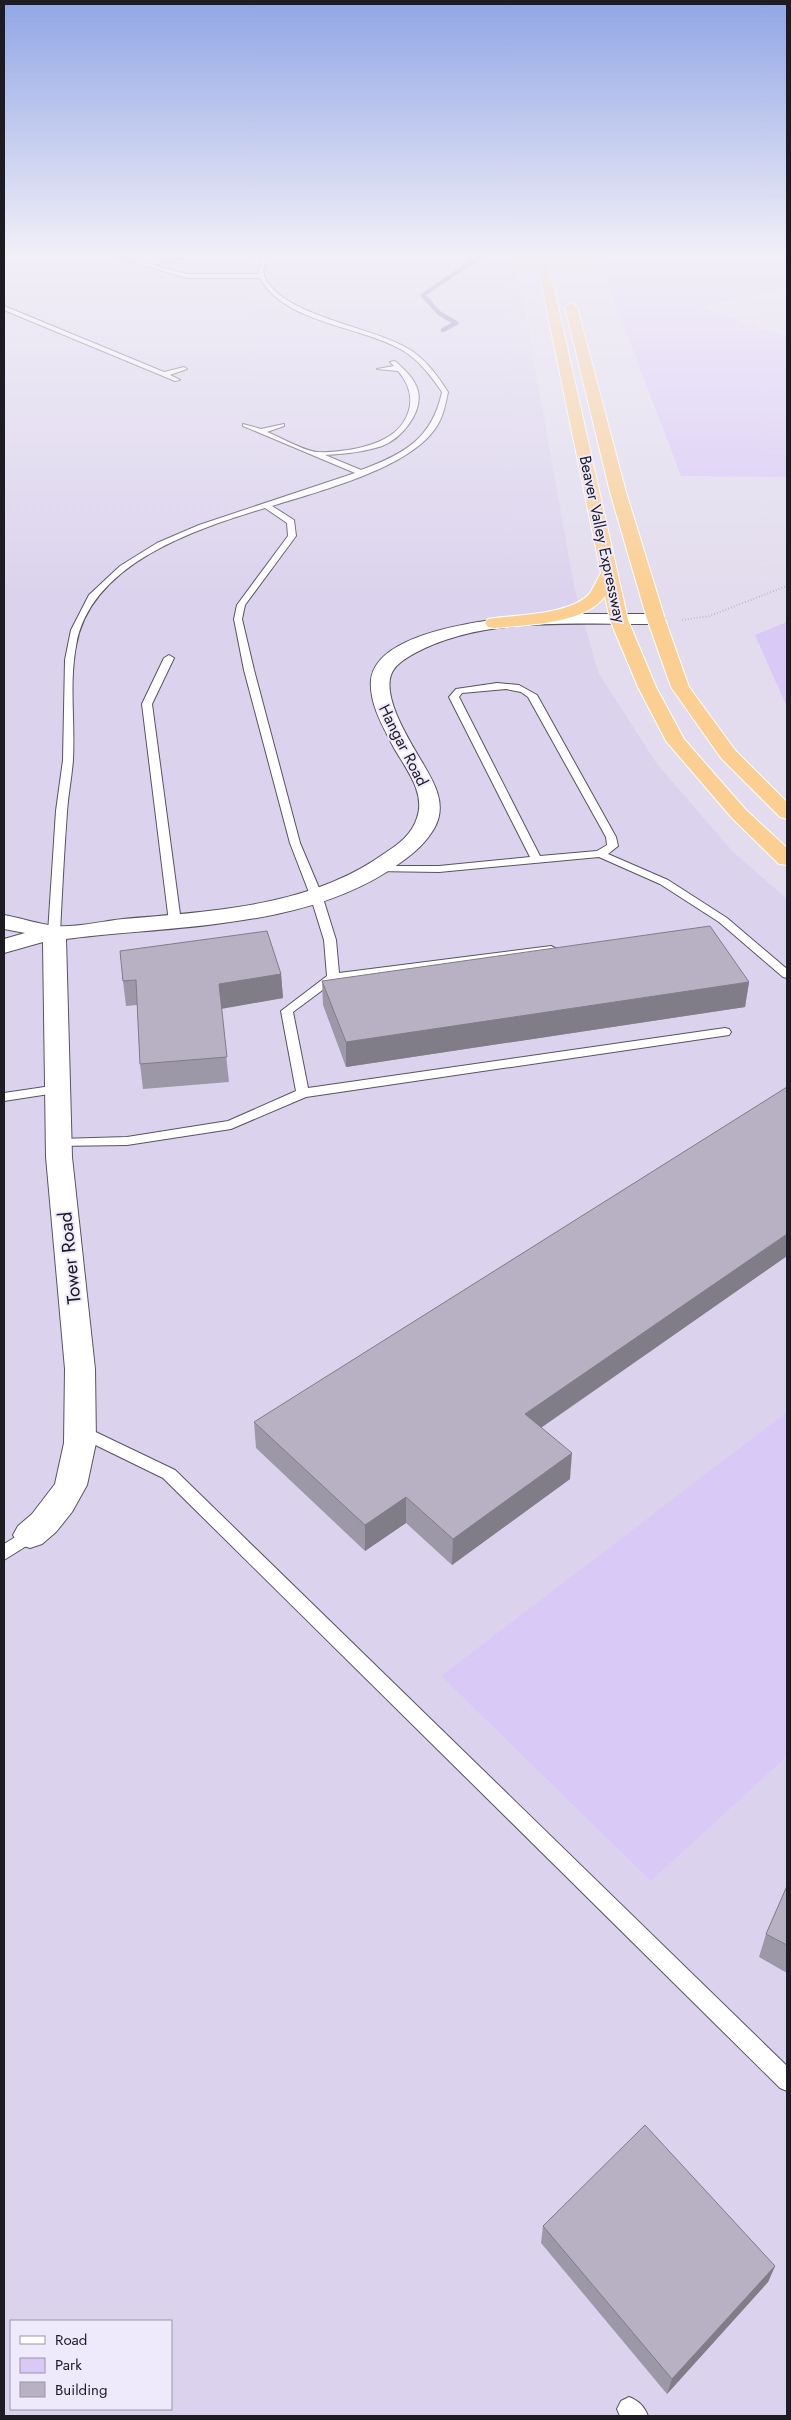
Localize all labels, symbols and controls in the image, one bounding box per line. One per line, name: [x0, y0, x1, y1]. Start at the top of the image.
street label: Beaver Valley Expressway: [574, 453, 632, 626]
street label: Hangar Road: [373, 700, 434, 790]
street label: Tower Road: [51, 1210, 88, 1305]
legend: [10, 2320, 172, 2410]
text: Road: [55, 2329, 87, 2351]
text: Park: [55, 2354, 82, 2376]
text: Building: [55, 2379, 107, 2401]

